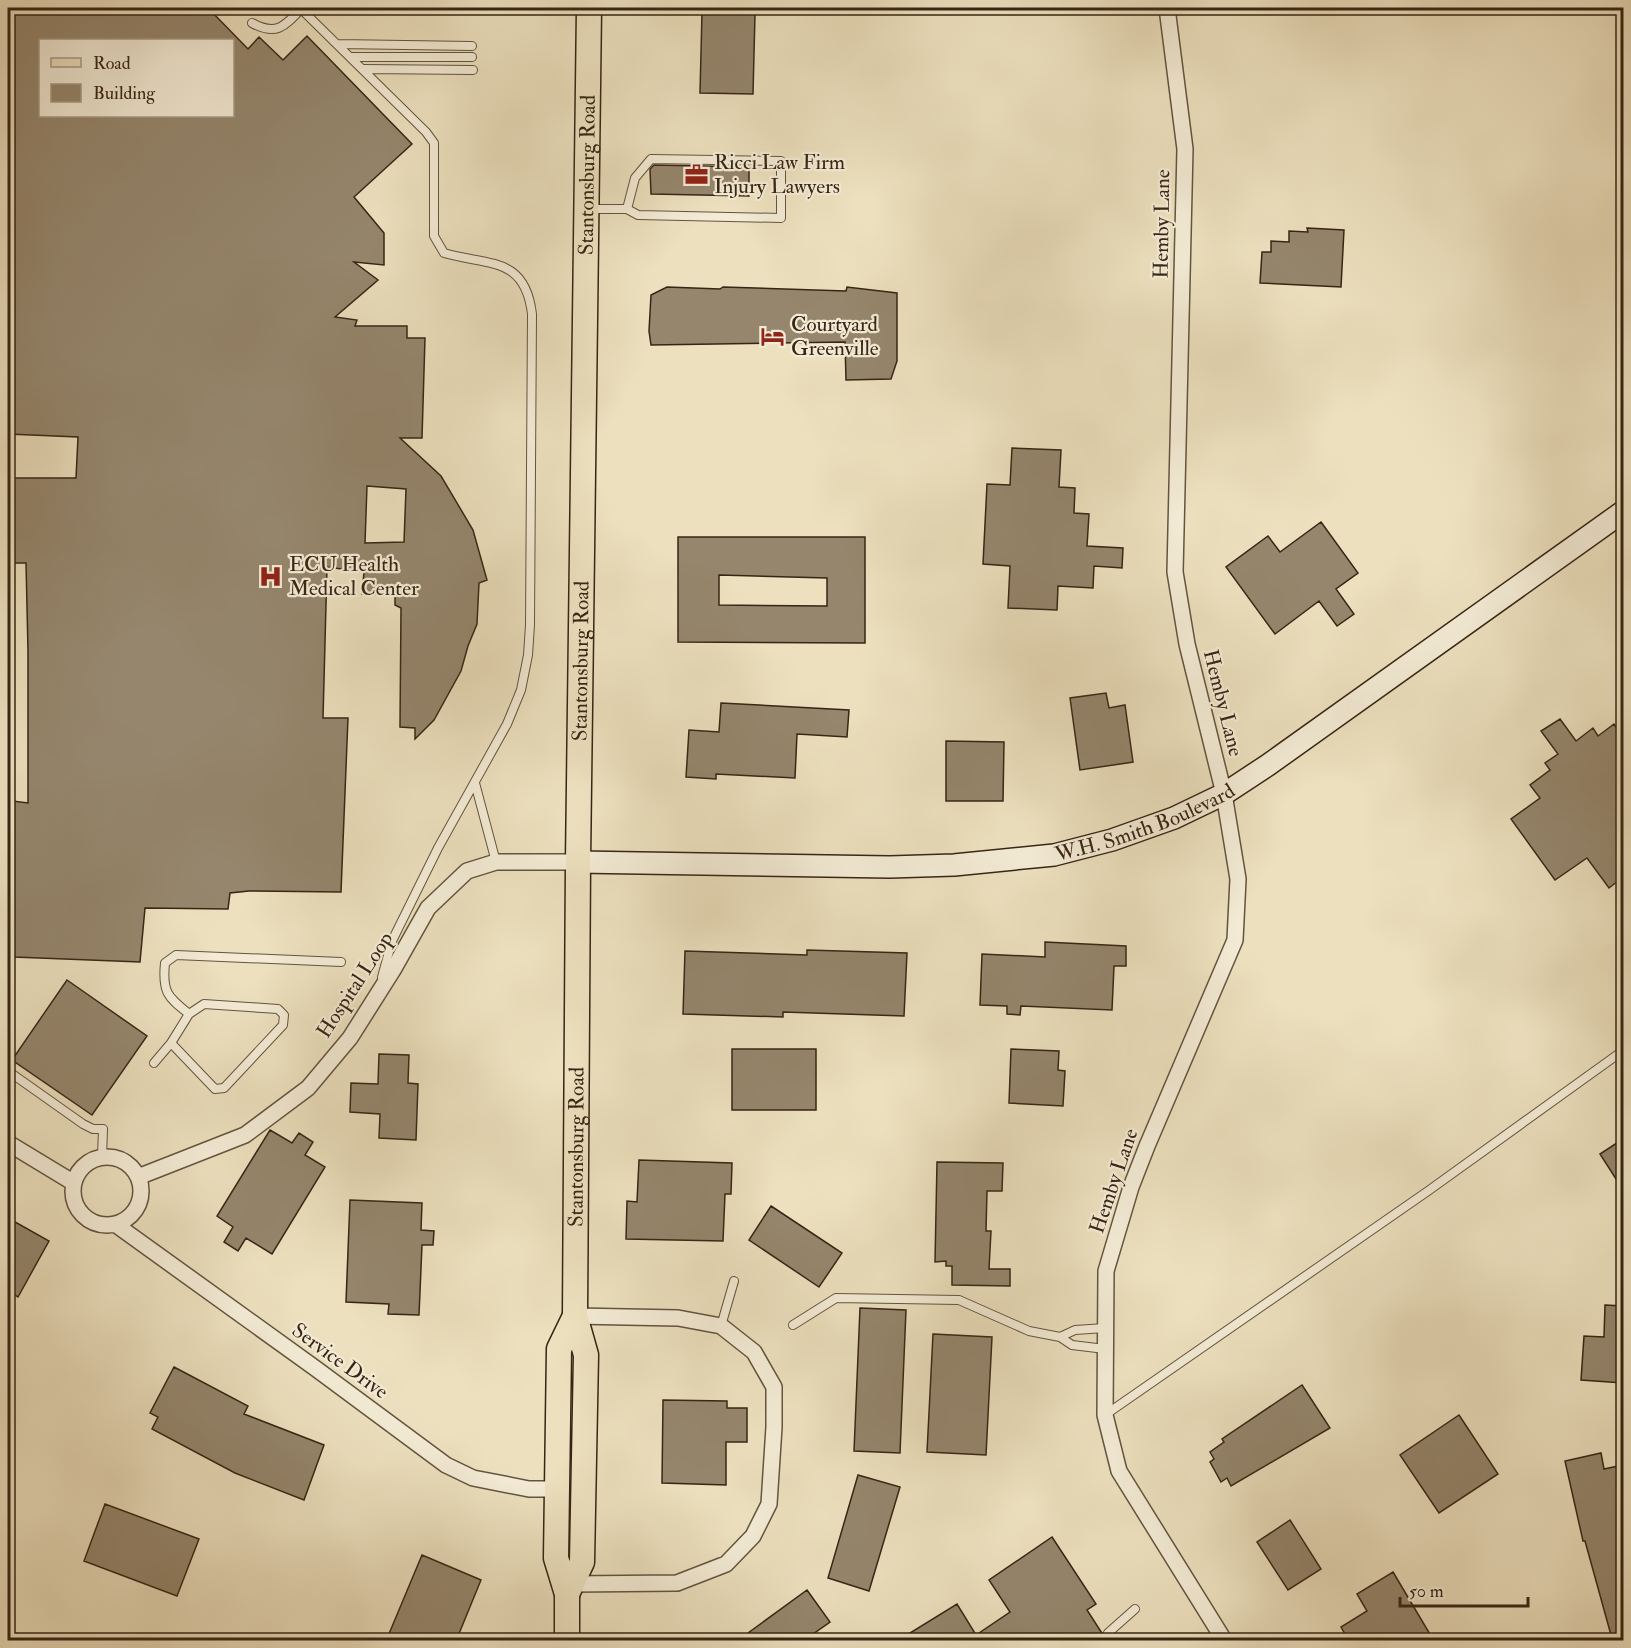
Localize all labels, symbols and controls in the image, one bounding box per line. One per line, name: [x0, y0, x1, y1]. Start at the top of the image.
legend: [39, 39, 234, 117]
text: Road: [93, 52, 131, 75]
text: Building: [93, 82, 156, 105]
street label: Stantonsburg Road: [572, 94, 601, 255]
place label: Ricci Law Firm Injury Lawyers: [714, 149, 845, 200]
office icon: Ricci Law Firm Injury Lawyers: [683, 161, 709, 187]
street label: Hemby Lane: [1148, 169, 1176, 279]
place label: Courtyard Greenville: [791, 311, 879, 362]
hotel icon: Courtyard Greenville: [760, 323, 786, 349]
place label: ECU Health Medical Center: [289, 551, 419, 602]
hospital icon: ECU Health Medical Center: [258, 563, 284, 589]
street label: Stantonsburg Road: [566, 580, 595, 741]
street label: Hemby Lane: [1197, 647, 1249, 759]
street label: W.H. Smith Boulevard: [1051, 777, 1241, 868]
street label: Hospital Loop: [311, 927, 399, 1043]
street label: Stantonsburg Road: [562, 1066, 590, 1227]
street label: Hemby Lane: [1083, 1125, 1145, 1237]
street label: Service Drive: [286, 1317, 394, 1405]
scale bar: [1400, 1570, 1528, 1608]
text: 50 m: [1409, 1580, 1444, 1603]

